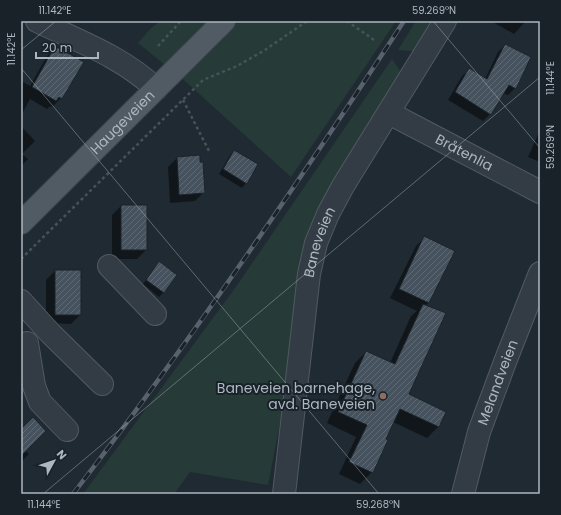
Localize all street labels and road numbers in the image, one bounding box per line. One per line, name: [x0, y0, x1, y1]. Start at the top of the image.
street label: Haugeveien: [86, 85, 159, 159]
street label: Bråtenlia: [432, 129, 497, 176]
street label: Baneveien: [299, 203, 340, 279]
street label: Melandveien: [472, 337, 523, 428]

